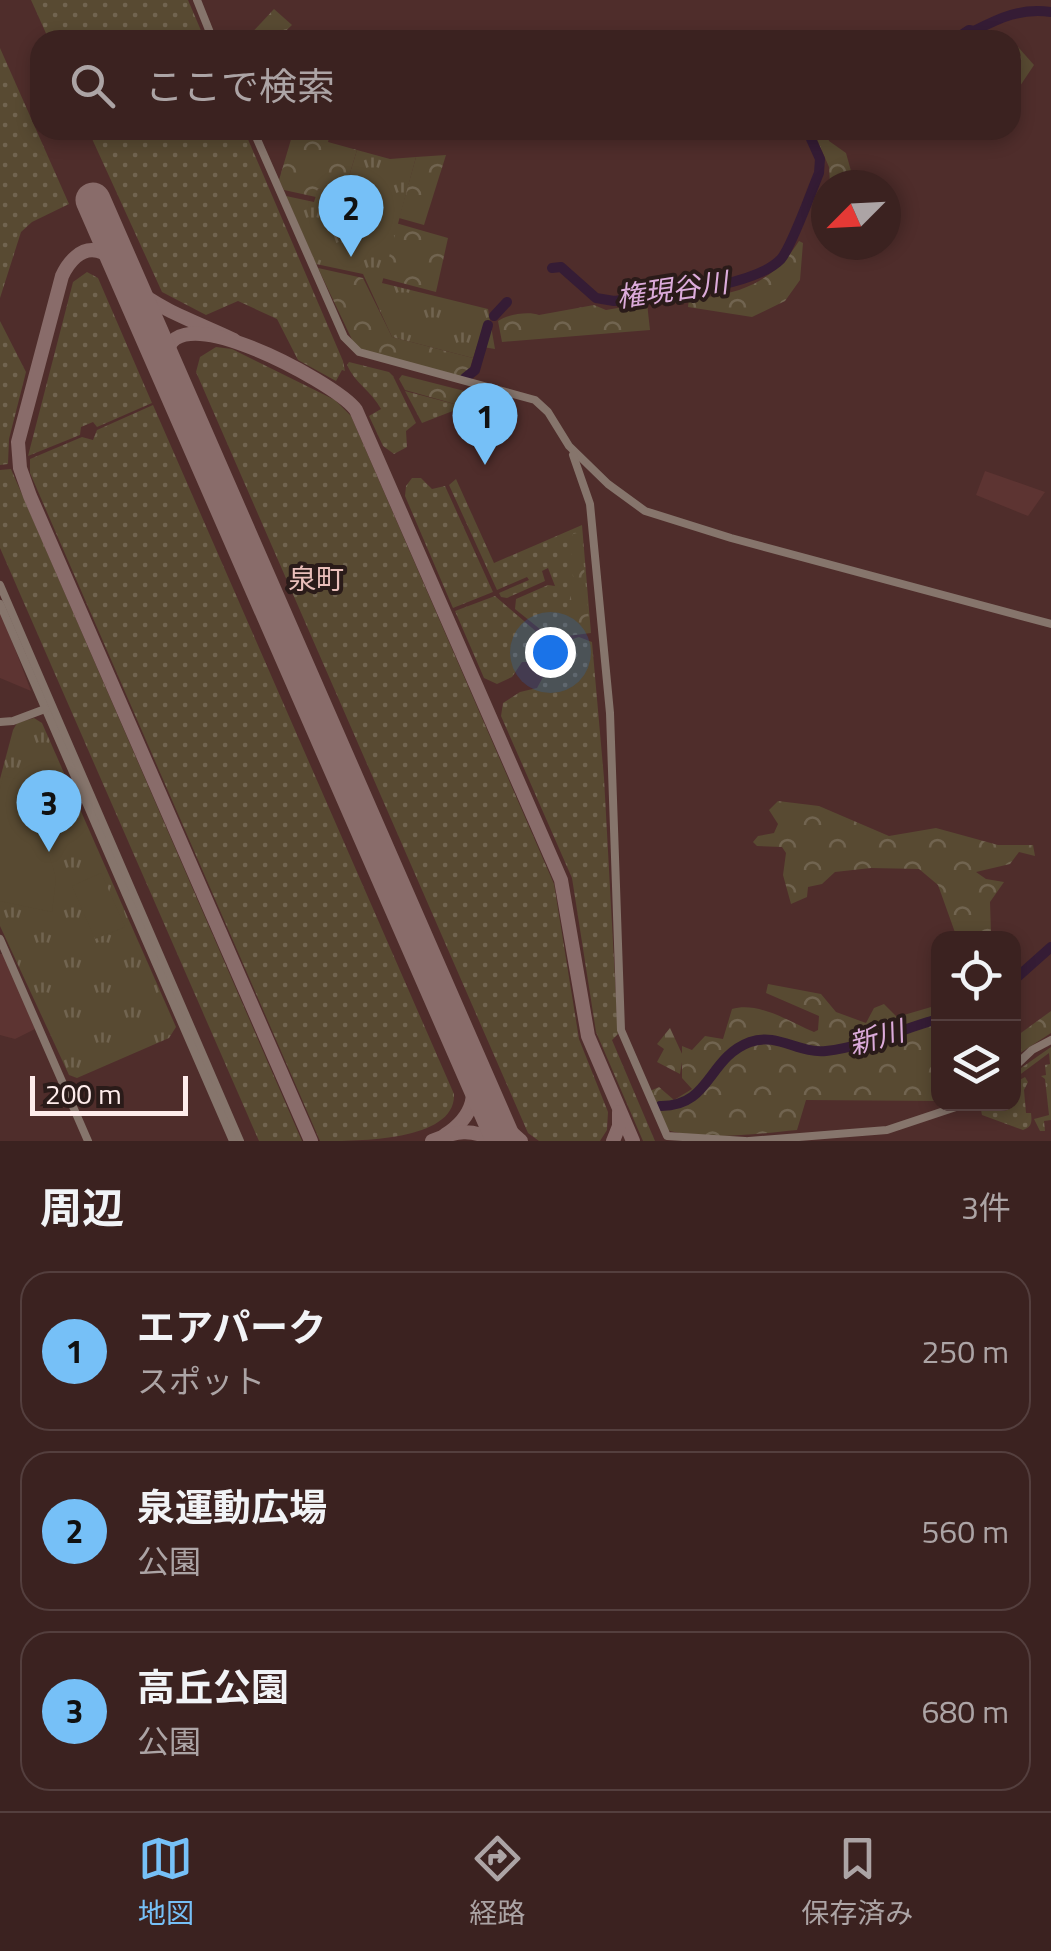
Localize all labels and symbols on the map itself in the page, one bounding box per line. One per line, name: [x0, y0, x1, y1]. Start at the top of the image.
north arrow: [811, 170, 901, 260]
pin: 2: [318, 174, 384, 257]
water label: 権現谷川: [614, 259, 733, 318]
pin: 1: [452, 382, 518, 465]
district label: 泉町: [288, 557, 344, 600]
your location: [525, 627, 576, 678]
pin: 3: [17, 770, 82, 852]
water label: 新川: [843, 1008, 912, 1065]
scale bar: [30, 1071, 188, 1116]

